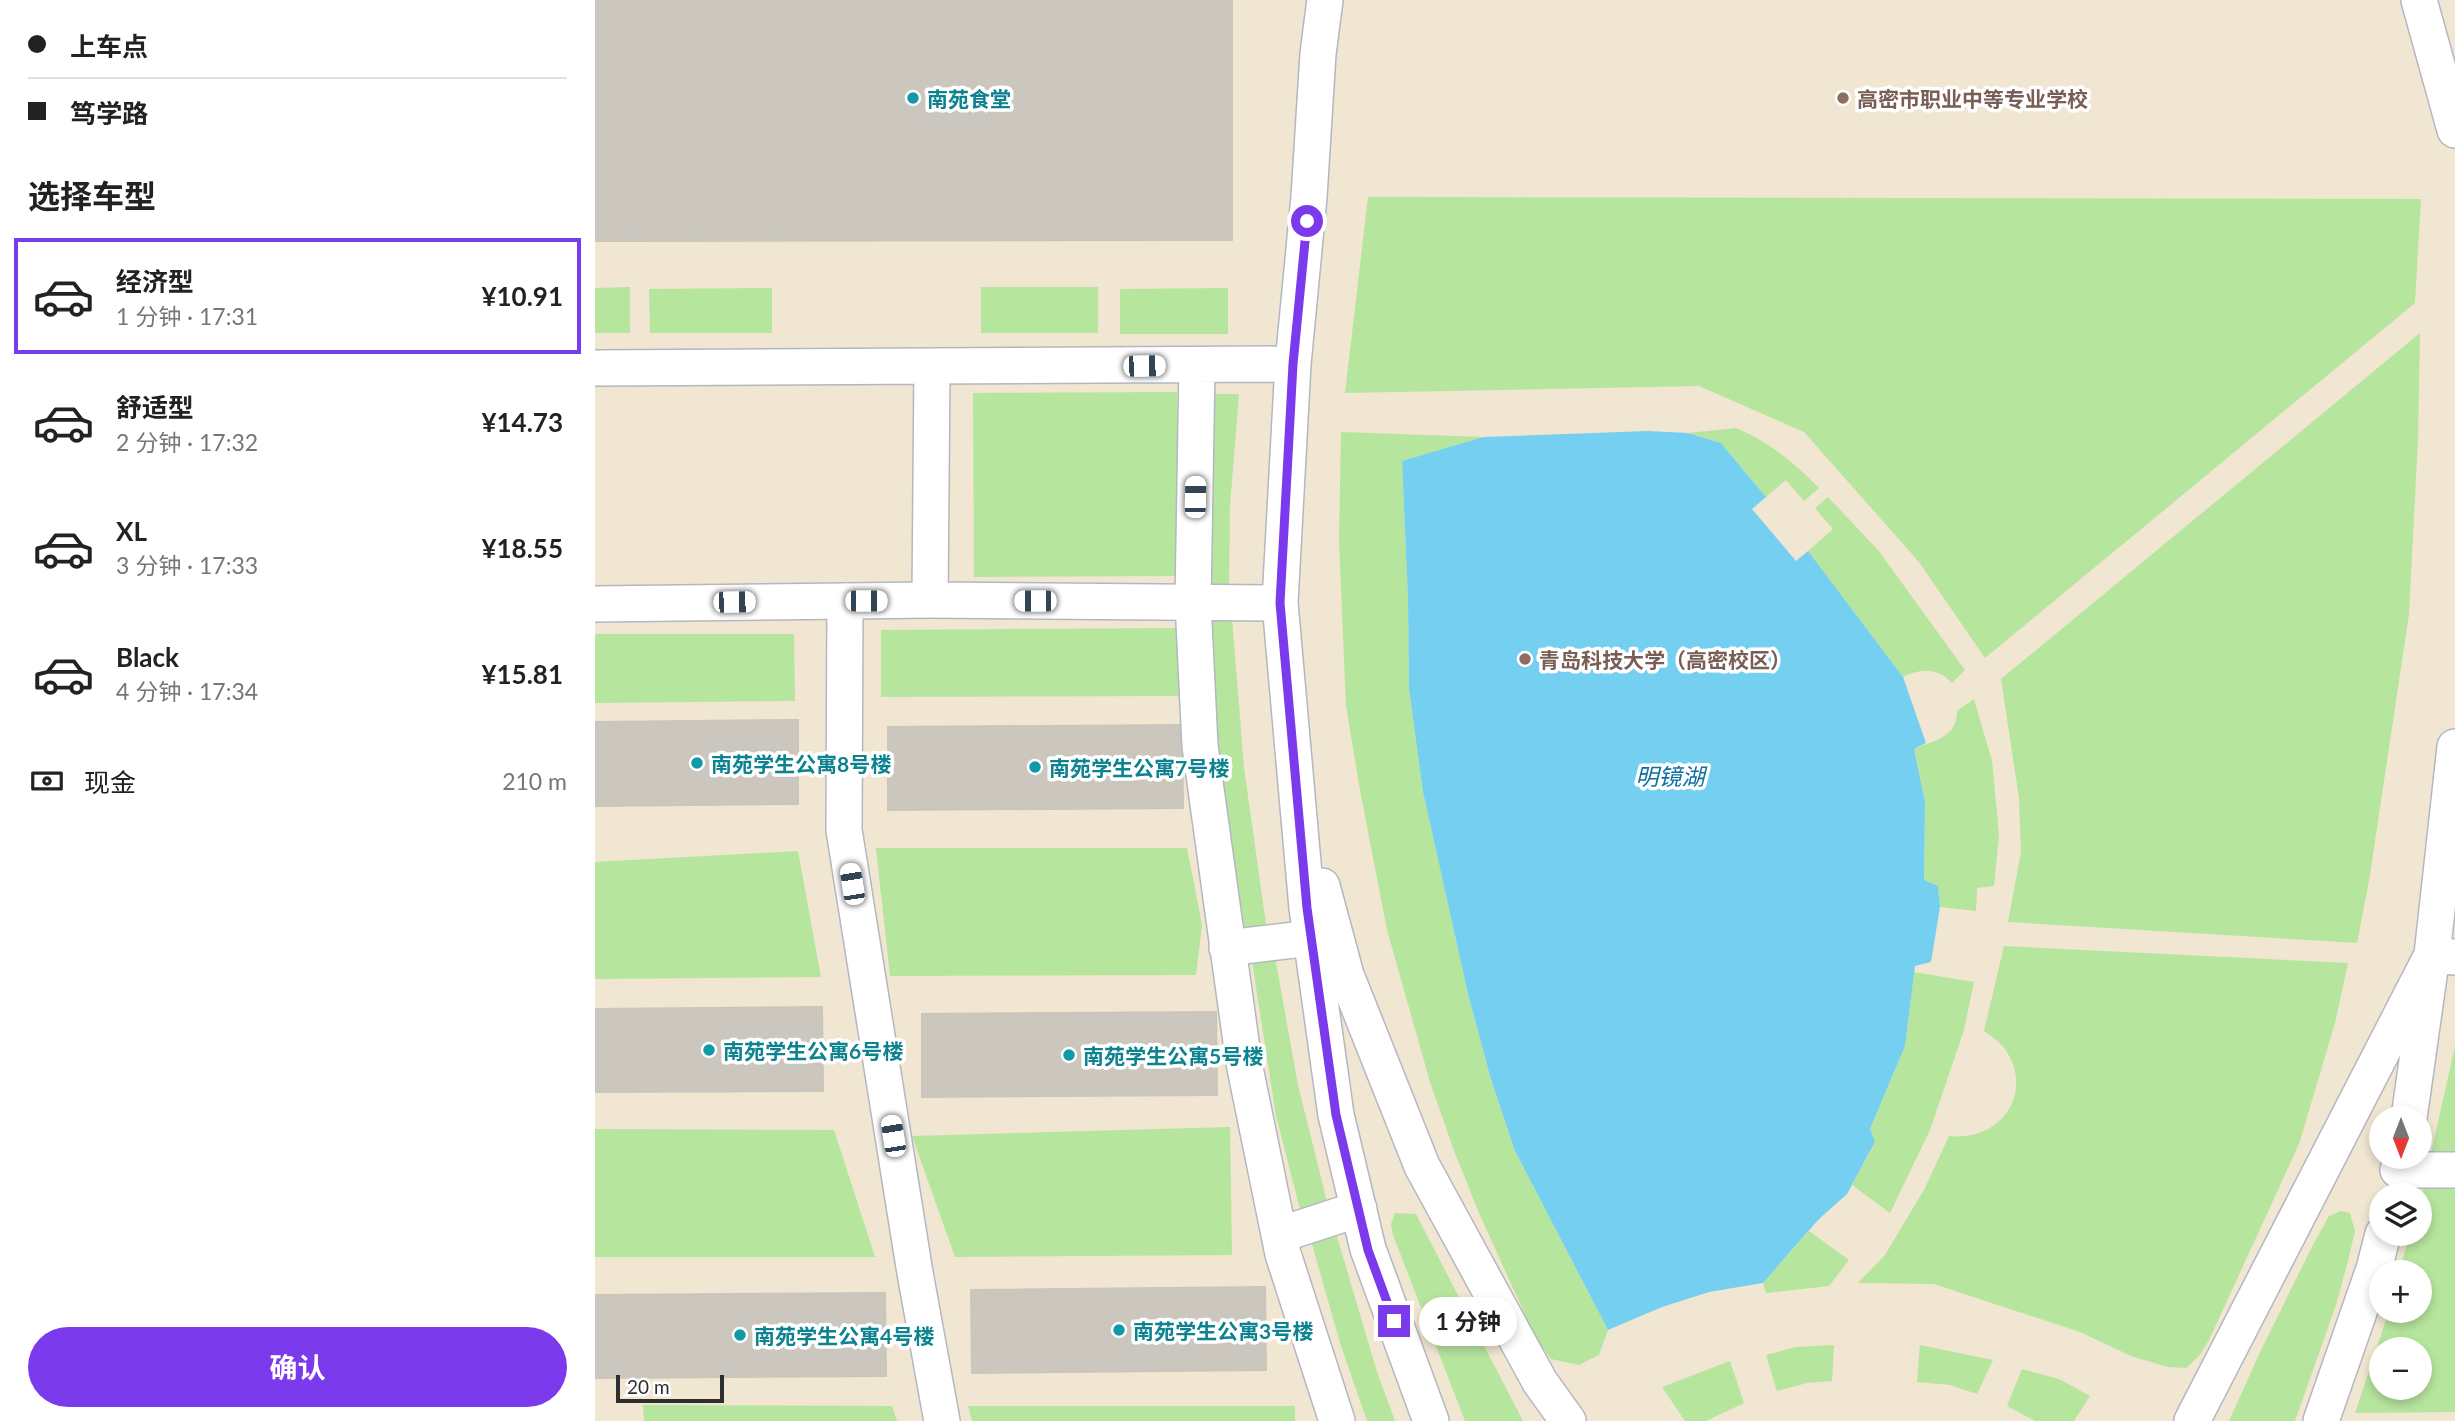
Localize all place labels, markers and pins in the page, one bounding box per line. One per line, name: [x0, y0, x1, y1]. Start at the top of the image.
place label: 南苑食堂: [927, 86, 1011, 111]
place label: 高密市职业中等专业学校: [1857, 86, 2088, 111]
marker: 南苑食堂: [905, 90, 921, 106]
marker: 高密市职业中等专业学校: [1835, 90, 1851, 106]
place label: 青岛科技大学（高密校区）: [1539, 647, 1791, 672]
marker: 青岛科技大学（高密校区）: [1517, 651, 1533, 667]
place label: 南苑学生公寓8号楼: [711, 751, 891, 776]
marker: 南苑学生公寓8号楼: [689, 755, 705, 771]
place label: 南苑学生公寓7号楼: [1049, 755, 1229, 780]
marker: 南苑学生公寓7号楼: [1027, 759, 1043, 775]
place label: 南苑学生公寓6号楼: [723, 1038, 903, 1063]
marker: 南苑学生公寓6号楼: [701, 1042, 717, 1058]
place label: 南苑学生公寓5号楼: [1083, 1043, 1263, 1068]
marker: 南苑学生公寓5号楼: [1061, 1047, 1077, 1063]
place label: 南苑学生公寓3号楼: [1133, 1318, 1313, 1343]
marker: 南苑学生公寓3号楼: [1111, 1322, 1127, 1338]
place label: 南苑学生公寓4号楼: [754, 1323, 934, 1348]
marker: 南苑学生公寓4号楼: [732, 1327, 748, 1343]

